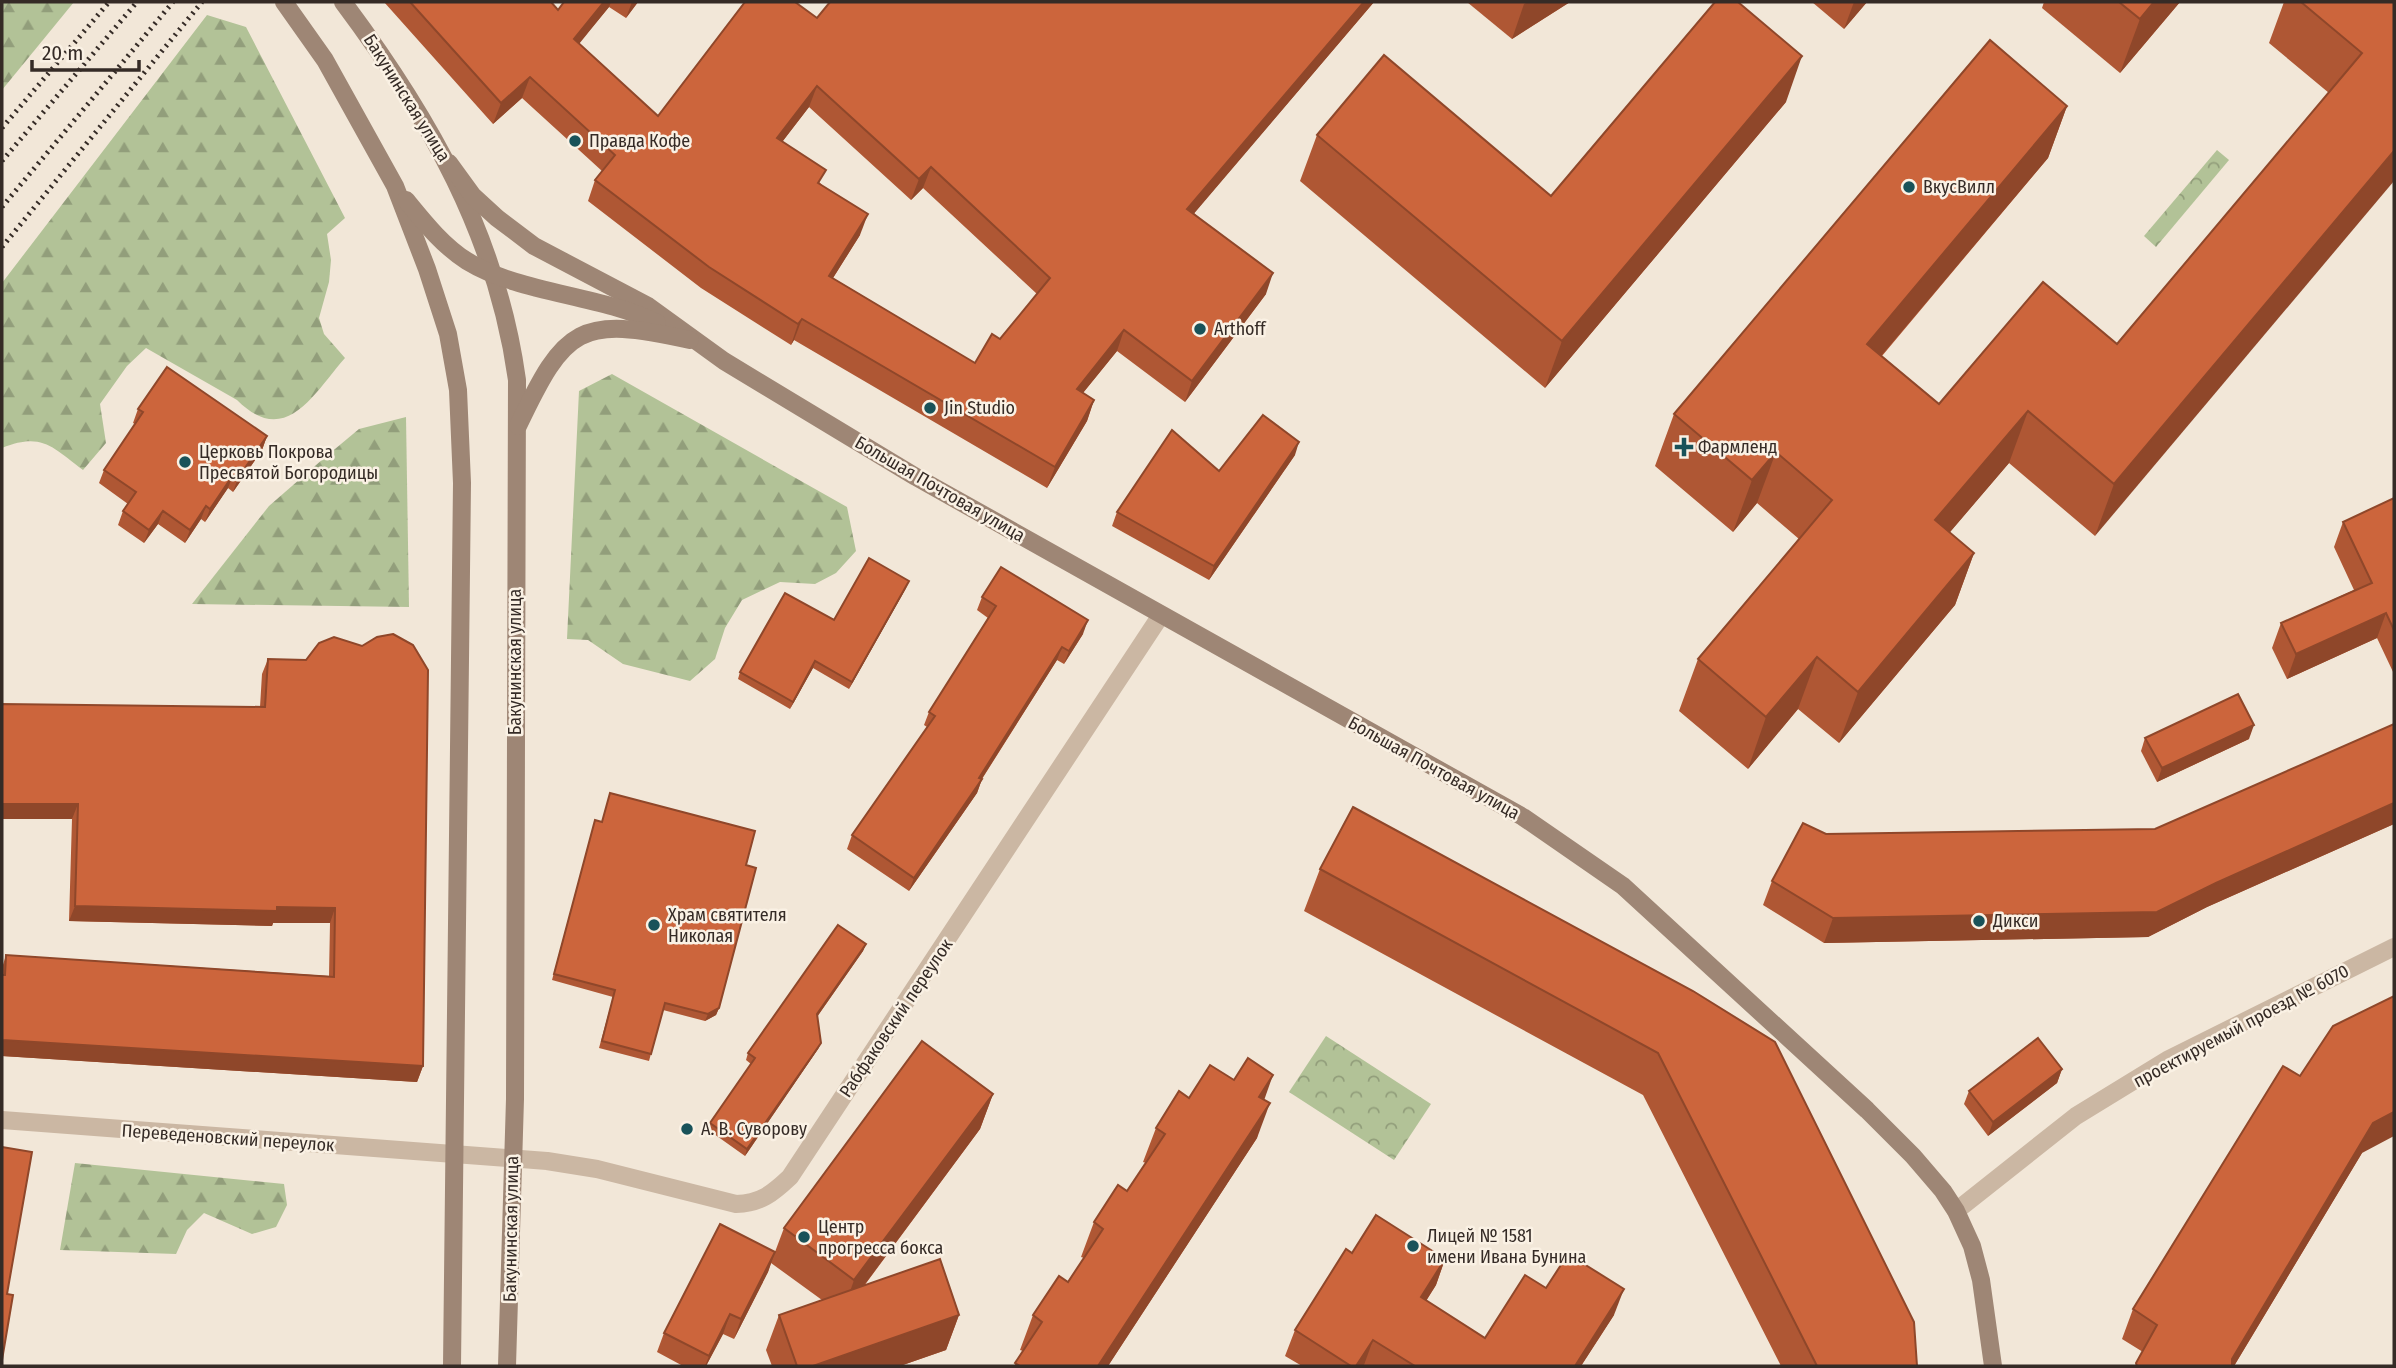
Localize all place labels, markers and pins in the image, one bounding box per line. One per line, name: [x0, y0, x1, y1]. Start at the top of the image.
place label: Правда Кофе: [589, 130, 690, 152]
marker: Правда Кофе: [567, 133, 583, 149]
place label: ВкусВилл: [1923, 176, 1995, 198]
marker: ВкусВилл: [1901, 179, 1917, 195]
place label: Arthoff: [1214, 318, 1267, 340]
marker: Arthoff: [1192, 321, 1208, 337]
place label: Jin Studio: [944, 397, 1015, 419]
marker: Jin Studio: [922, 400, 938, 416]
place label: Фармленд: [1698, 436, 1777, 458]
marker: Фармленд: [1676, 439, 1692, 455]
place label: Церковь Покрова Пресвятой Богородицы: [199, 441, 378, 484]
marker: Церковь Покрова Пресвятой Богородицы: [177, 454, 193, 470]
place label: Храм святителя Николая: [668, 904, 787, 947]
place label: Дикси: [1992, 910, 2038, 932]
marker: Дикси: [1971, 913, 1987, 929]
marker: Храм святителя Николая: [646, 917, 662, 933]
place label: А. В. Суворову: [701, 1118, 807, 1140]
marker: А. В. Суворову: [679, 1121, 695, 1137]
place label: Центр прогресса бокса: [818, 1216, 944, 1259]
place label: Лицей № 1581 имени Ивана Бунина: [1427, 1225, 1587, 1268]
marker: Центр прогресса бокса: [796, 1229, 812, 1245]
marker: Лицей № 1581 имени Ивана Бунина: [1405, 1238, 1421, 1254]

